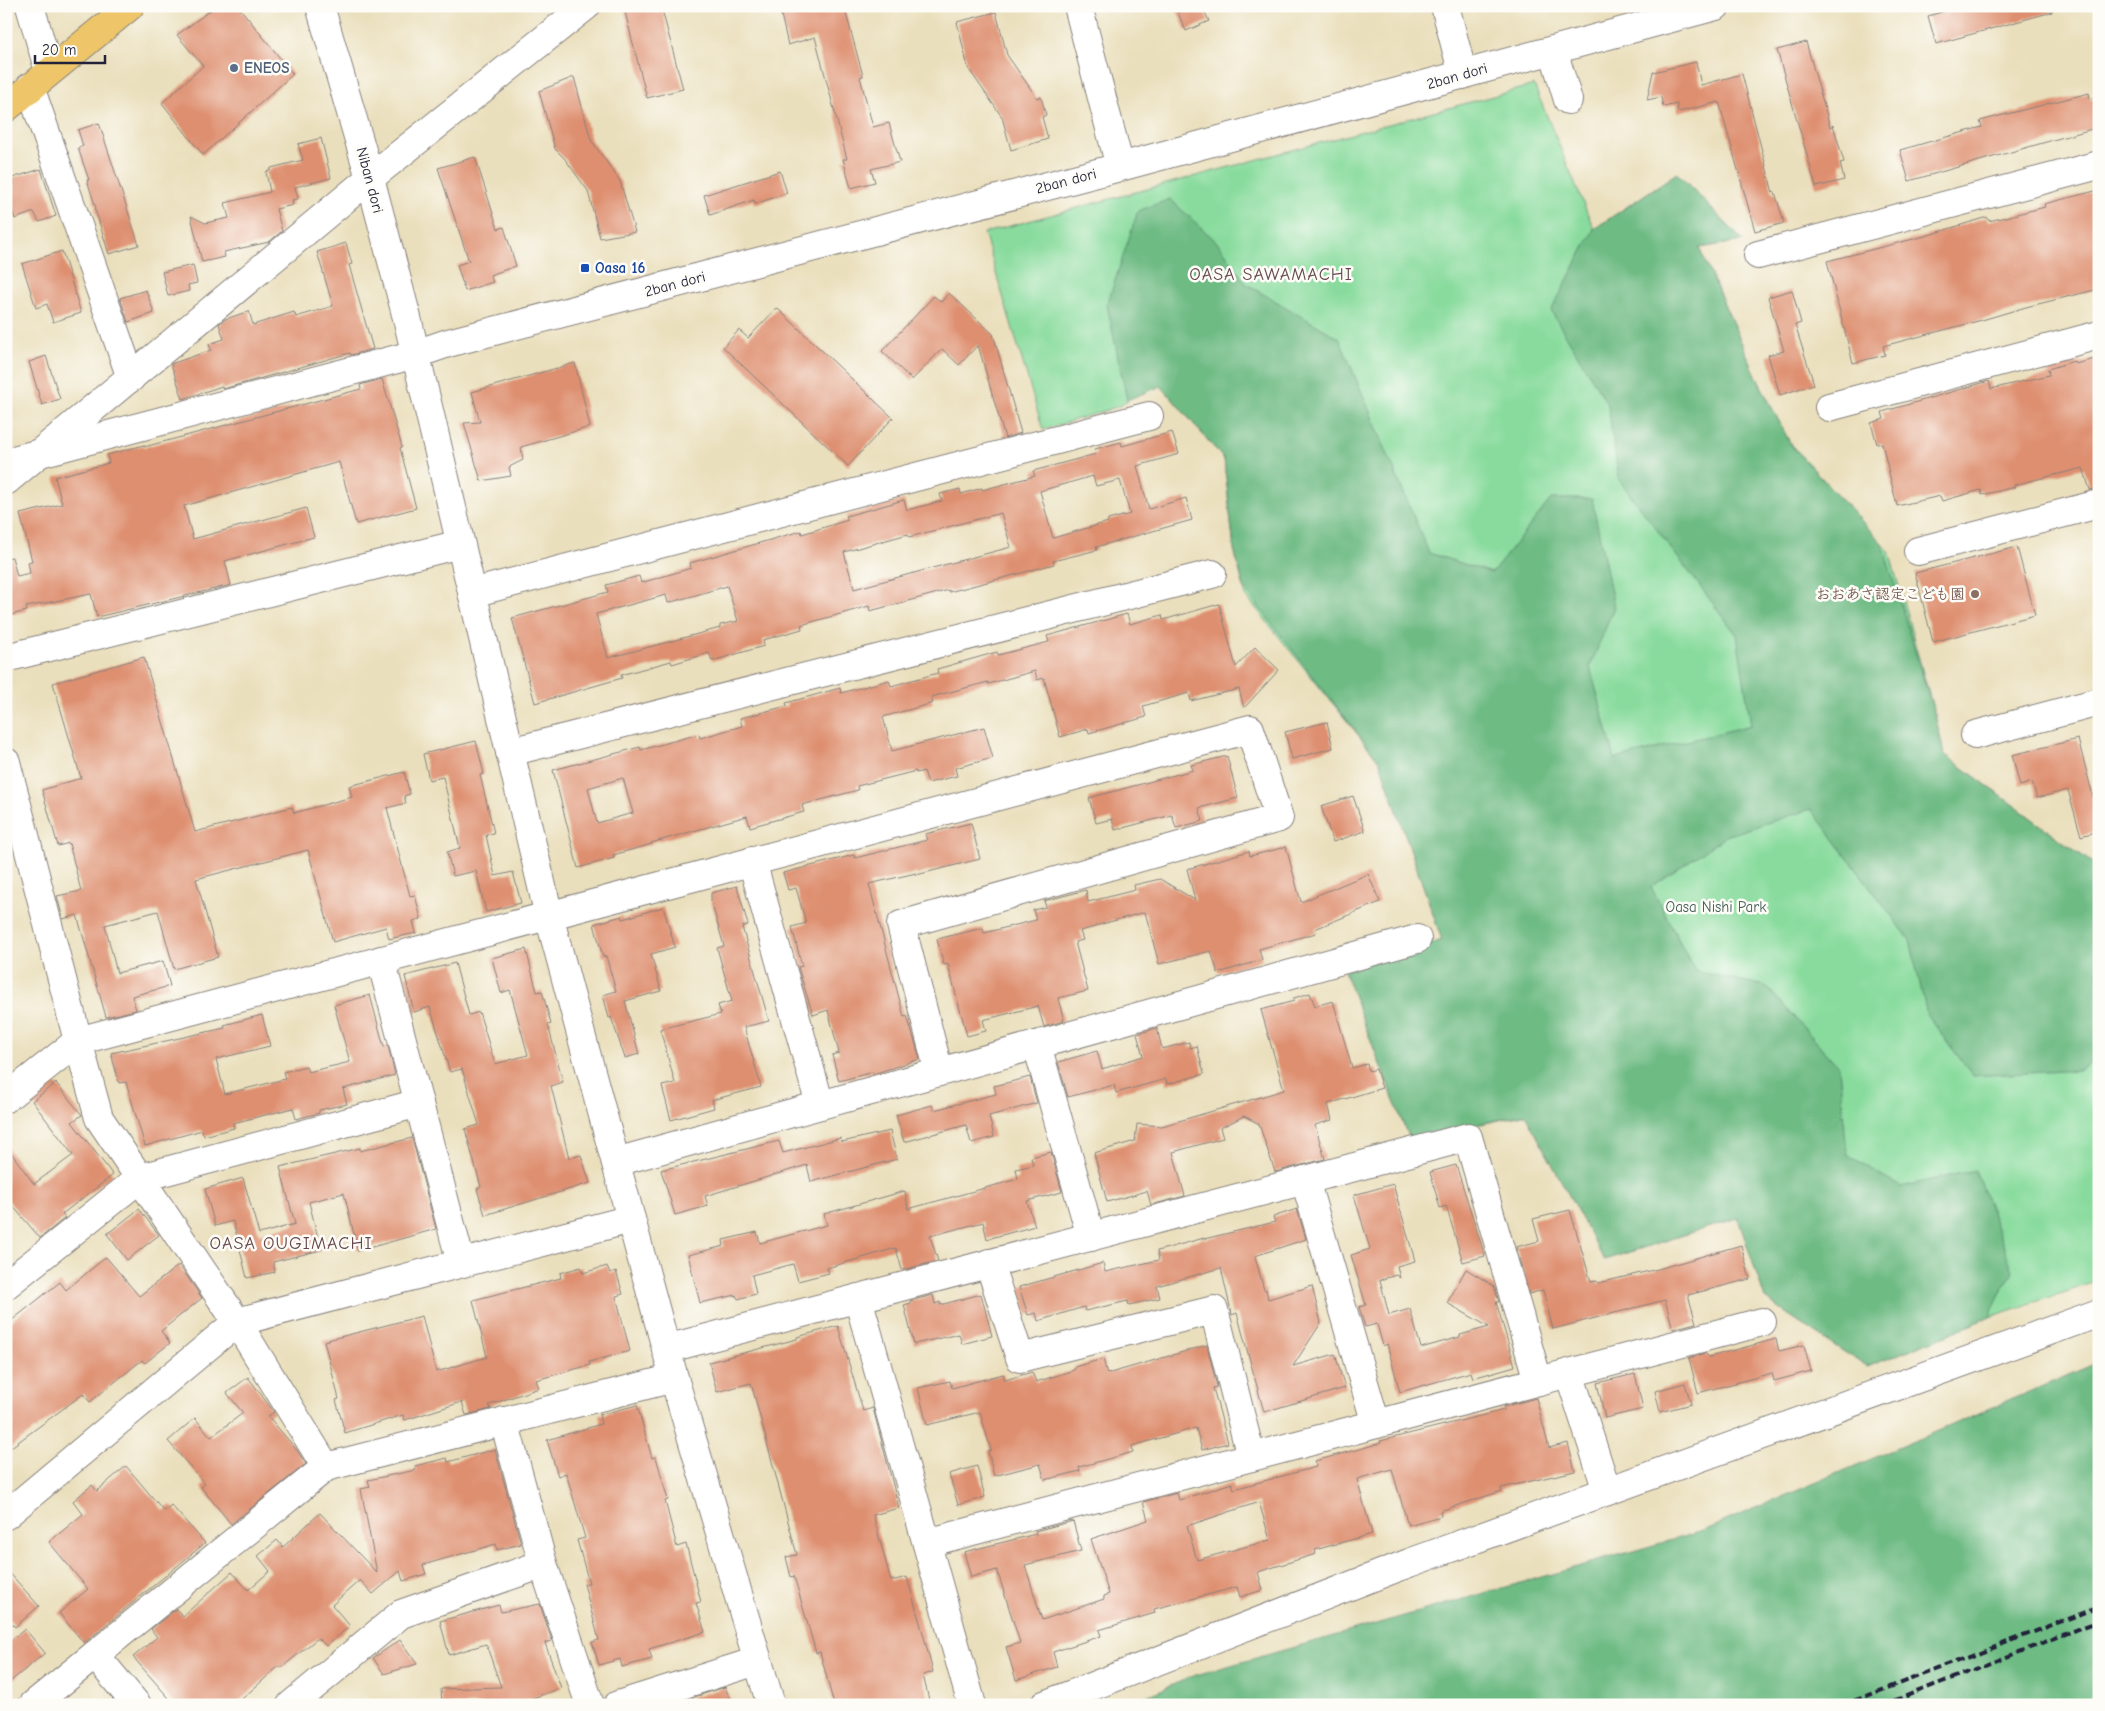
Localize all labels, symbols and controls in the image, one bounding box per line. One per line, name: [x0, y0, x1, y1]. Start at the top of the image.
scale bar: [35, 32, 105, 64]
text: 20 m: [42, 41, 76, 59]
place label: ENEOS: [244, 59, 289, 77]
street label: 2ban dori: [1425, 59, 1489, 93]
marker: ENEOS: [228, 62, 240, 74]
street label: Niban dori: [353, 145, 387, 215]
street label: 2ban dori: [1034, 164, 1098, 198]
place label: Oasa 16: [595, 259, 645, 277]
marker: Oasa 16: [579, 262, 591, 274]
district label: OASA SAWAMACHI: [1189, 264, 1353, 285]
street label: 2ban dori: [643, 267, 707, 301]
place label: おおあさ認定こども園: [1815, 585, 1965, 603]
marker: おおあさ認定こども園: [1969, 588, 1981, 600]
park label: Oasa Nishi Park: [1665, 898, 1767, 916]
district label: OASA OUGIMACHI: [210, 1233, 373, 1254]

